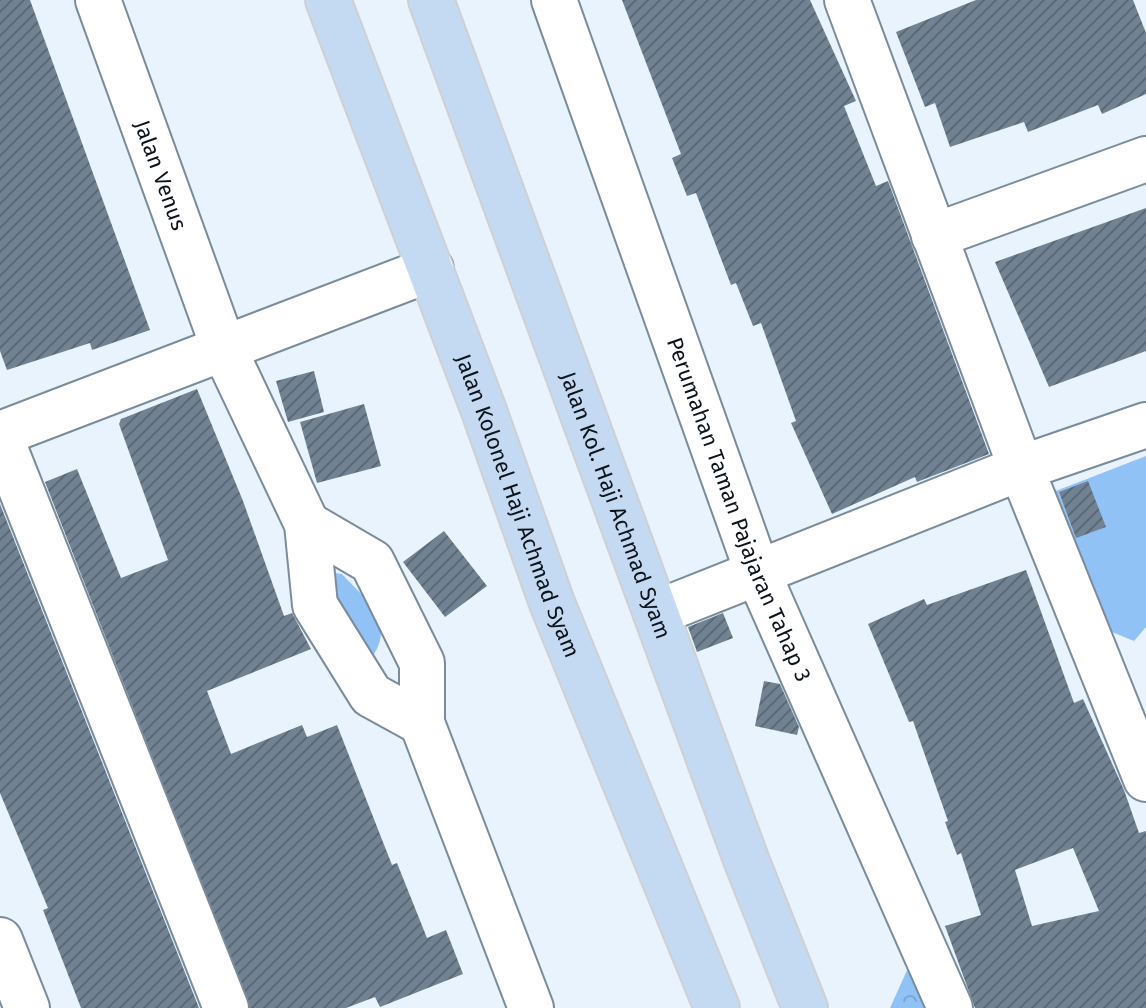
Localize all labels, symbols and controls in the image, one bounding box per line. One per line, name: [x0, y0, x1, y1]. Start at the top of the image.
street label: Jalan Venus: [129, 116, 193, 234]
street label: Perumahan Taman Pajajaran Tahap 3: [661, 333, 818, 686]
street label: Jalan Kolonel Haji Achmad Syam: [450, 350, 586, 661]
street label: Jalan Kol. Haji Achmad Syam: [555, 368, 677, 642]

